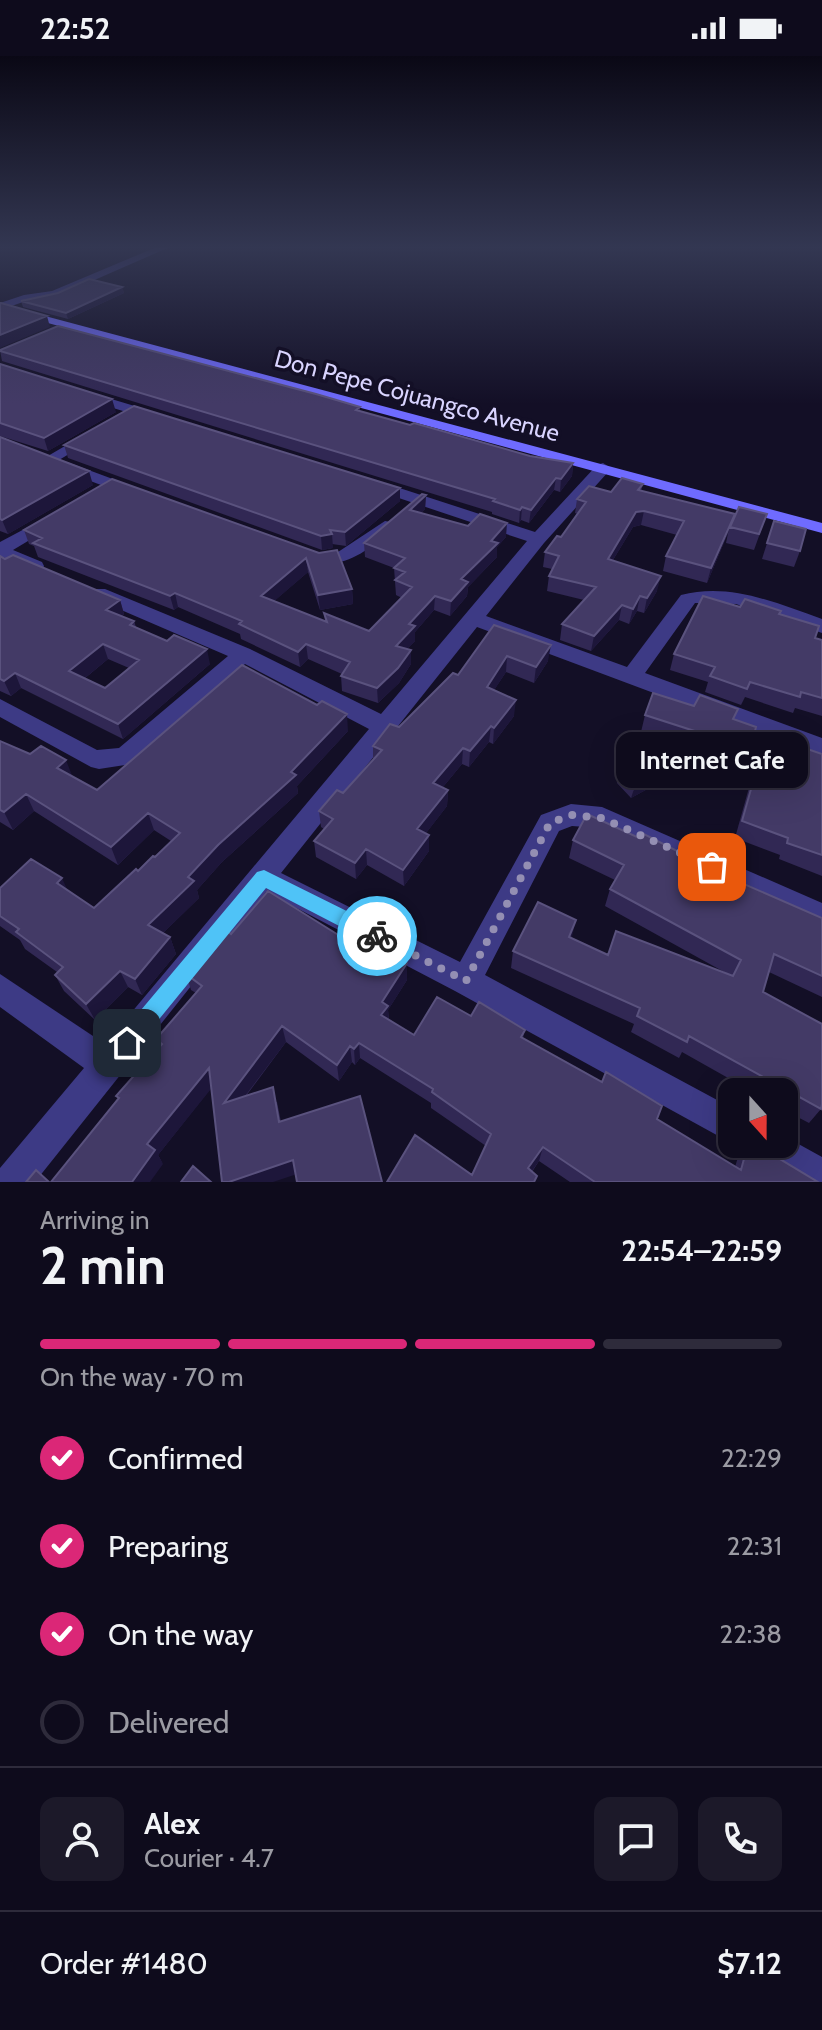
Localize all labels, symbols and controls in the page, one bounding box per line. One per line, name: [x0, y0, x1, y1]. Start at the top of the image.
text: 22:52: [40, 10, 110, 47]
street label: Don Pepe Cojuangco Avenue: [272, 344, 563, 448]
callout: Internet Cafe: [616, 731, 808, 787]
text: Internet Cafe: [639, 744, 785, 776]
pin: [678, 833, 746, 901]
icon: bag: [690, 845, 734, 889]
courier: [337, 896, 417, 976]
icon: bike: [355, 914, 399, 958]
pin: [93, 1009, 161, 1077]
icon: home: [105, 1021, 149, 1065]
north arrow: [718, 1078, 798, 1158]
map controls: [718, 1078, 798, 1158]
text: Arriving in: [40, 1204, 150, 1236]
text: 22:54–22:59: [621, 1232, 782, 1269]
text: 2 min: [40, 1234, 166, 1297]
text: On the way · 70 m: [40, 1361, 244, 1393]
icon: check: [40, 1436, 84, 1480]
text: Confirmed: [108, 1440, 243, 1477]
text: 22:29: [721, 1442, 782, 1474]
icon: check: [40, 1524, 84, 1568]
text: Preparing: [108, 1528, 228, 1565]
text: 22:31: [727, 1530, 782, 1562]
icon: check: [40, 1612, 84, 1656]
text: On the way: [108, 1616, 253, 1653]
text: 22:38: [720, 1618, 782, 1650]
text: Delivered: [108, 1704, 229, 1741]
button: person: [40, 1797, 124, 1881]
button: chat: [594, 1797, 678, 1881]
button: phone: [698, 1797, 782, 1881]
text: Alex: [144, 1805, 200, 1842]
text: Courier · 4.7: [144, 1842, 274, 1874]
text: Order #1480: [40, 1945, 208, 1982]
text: $7.12: [717, 1945, 782, 1982]

